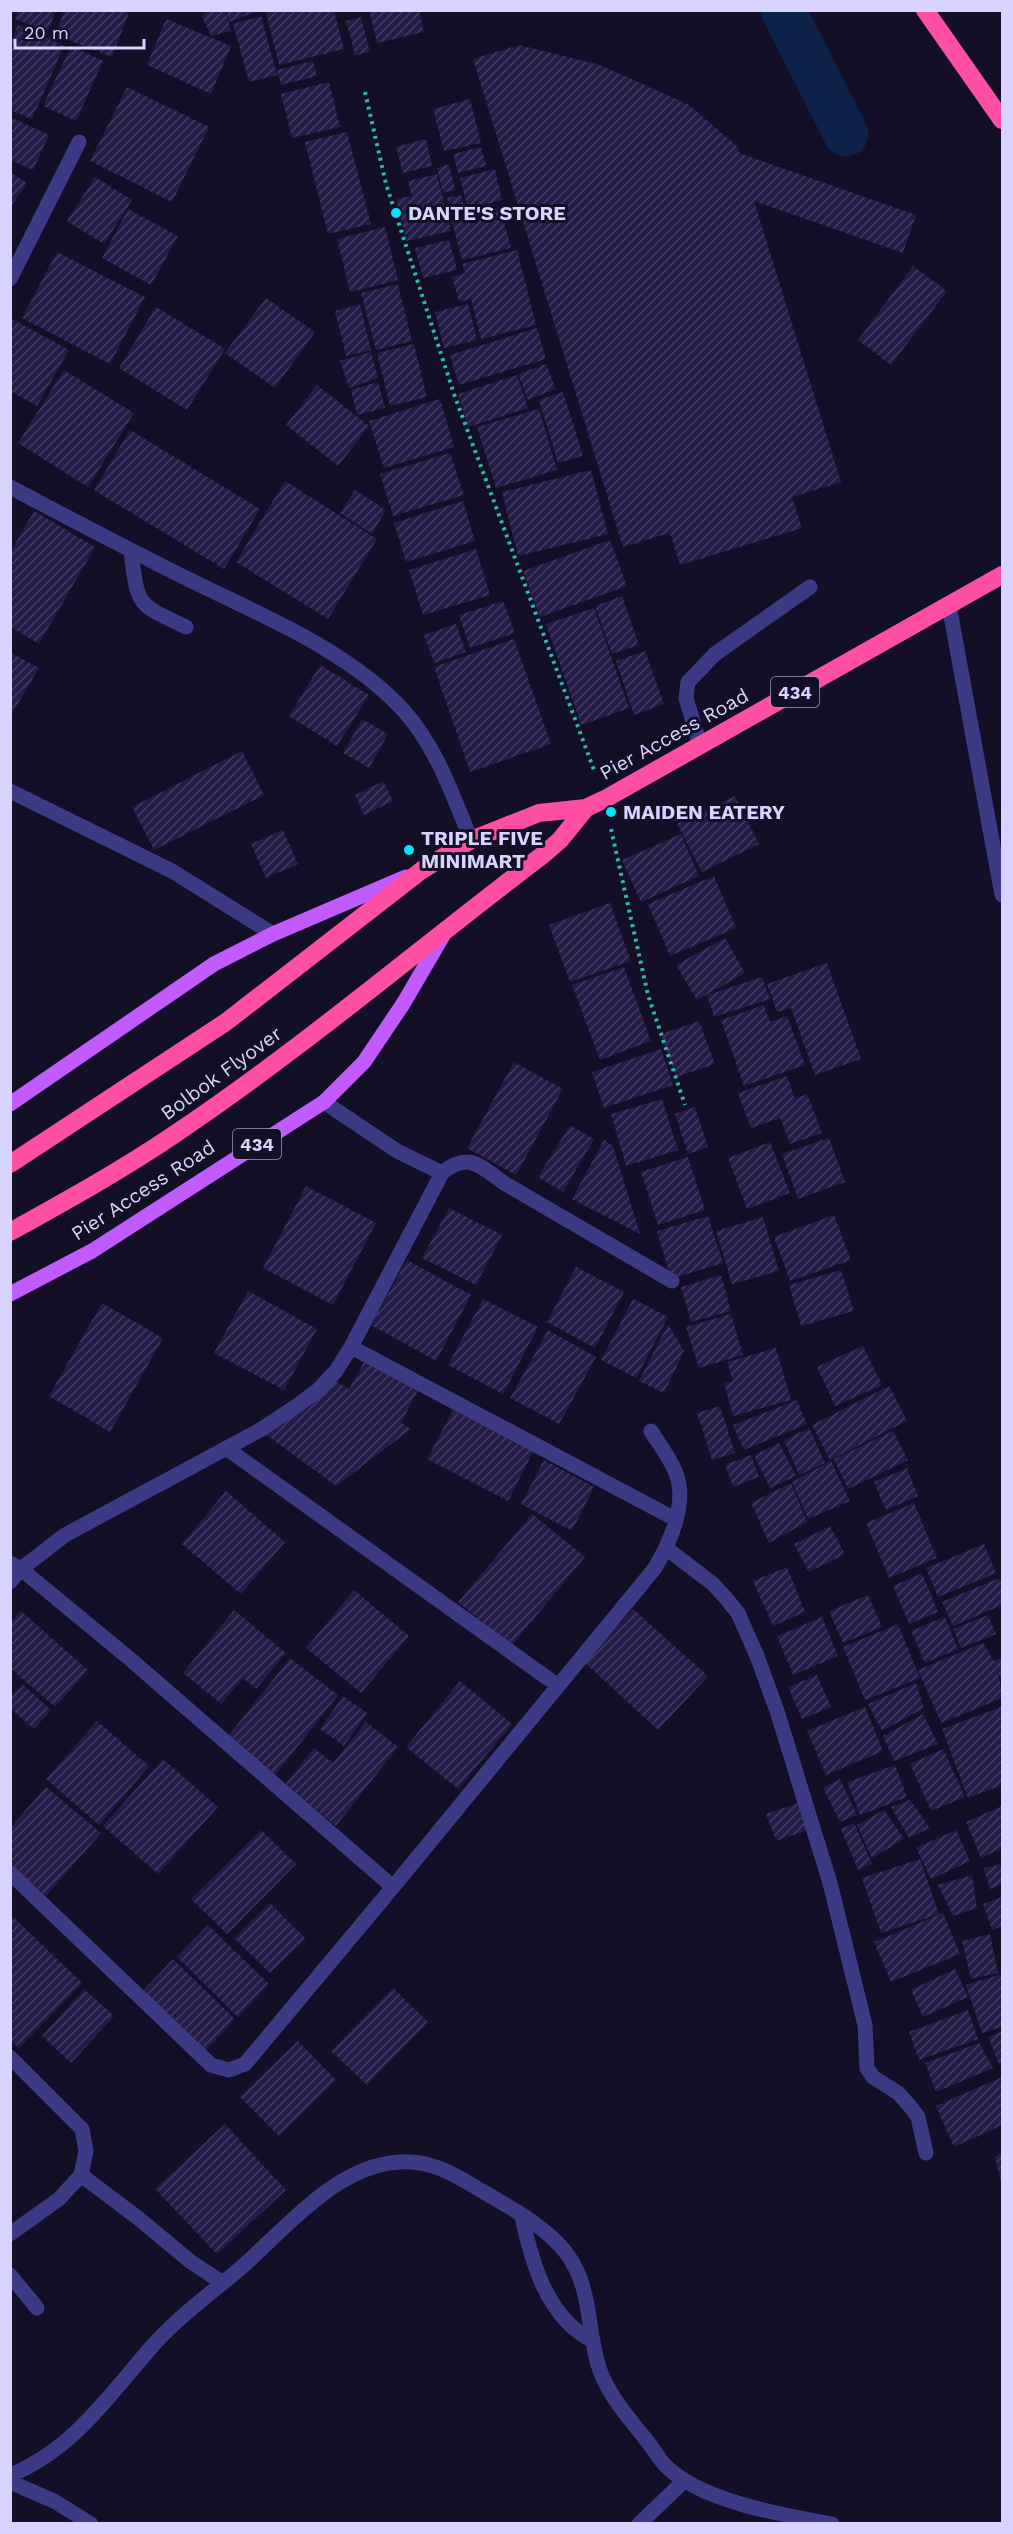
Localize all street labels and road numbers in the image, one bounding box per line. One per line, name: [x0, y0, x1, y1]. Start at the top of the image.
road number: 434: [771, 677, 819, 707]
street label: Pier Access Road: [595, 683, 753, 785]
street label: Bolbok Flyover: [156, 1021, 286, 1125]
road number: 434: [233, 1129, 281, 1159]
street label: Pier Access Road: [67, 1135, 219, 1245]

